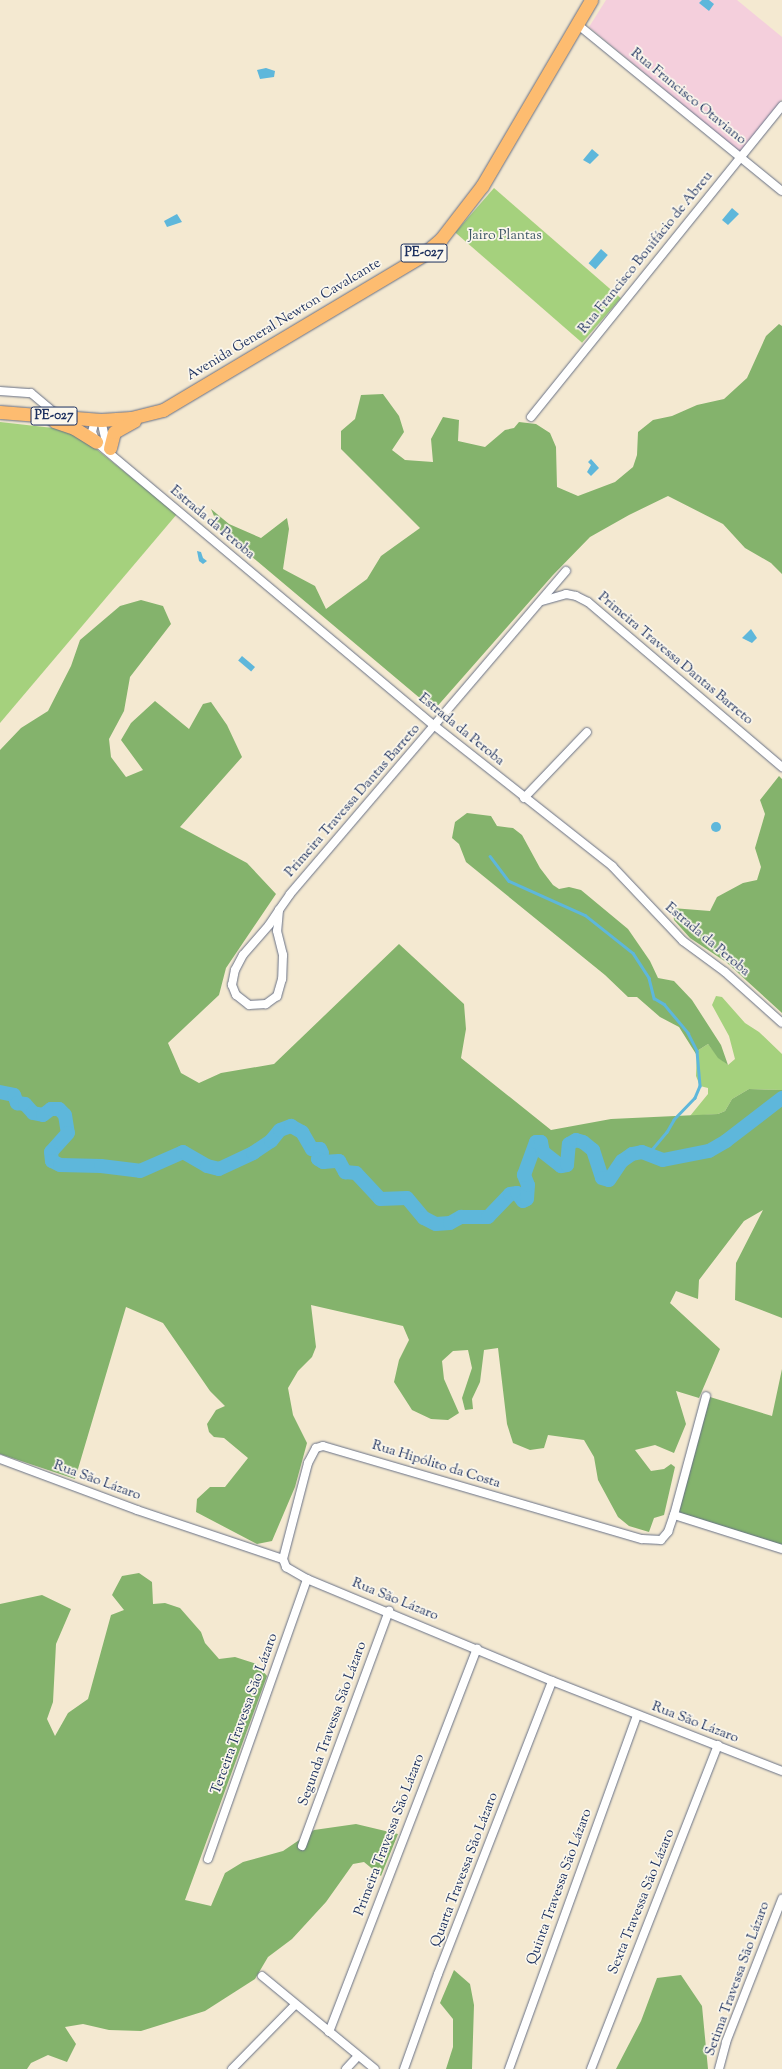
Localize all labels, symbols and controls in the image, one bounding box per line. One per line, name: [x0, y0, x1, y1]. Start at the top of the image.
street label: Rua Francisco Otaviano: [627, 45, 749, 149]
street label: Rua Francisco Bonifácio de Abreu: [575, 168, 717, 338]
park label: Jairo Plantas: [468, 228, 542, 244]
road number: PE-027: [400, 242, 448, 264]
street label: Avenida General Newton Cavalcante: [184, 255, 384, 385]
road number: PE-027: [30, 405, 78, 427]
street label: Estrada da Peroba: [166, 483, 258, 563]
street label: Primeira Travessa Dantas Barreto: [594, 589, 756, 729]
street label: Estrada da Peroba: [415, 690, 507, 770]
street label: Primeira Travessa Dantas Barreto: [282, 721, 424, 881]
street label: Estrada da Peroba: [661, 900, 753, 980]
street label: Rua Hipólito da Costa: [370, 1437, 502, 1493]
street label: Rua São Lázaro: [51, 1457, 143, 1505]
street label: Rua São Lázaro: [349, 1575, 441, 1625]
street label: Terceira Travessa São Lázaro: [208, 1631, 282, 1797]
street label: Segunda Travessa São Lázaro: [295, 1639, 371, 1809]
street label: Rua São Lázaro: [649, 1699, 741, 1747]
street label: Primeira Travessa São Lázaro: [351, 1752, 429, 1918]
street label: Quarta Travessa São Lázaro: [428, 1790, 502, 1950]
street label: Quinta Travessa São Lázaro: [524, 1807, 596, 1967]
street label: Sexta Travessa São Lázaro: [605, 1827, 679, 1977]
street label: Setima Travessa São Lázaro: [702, 1899, 774, 2059]

